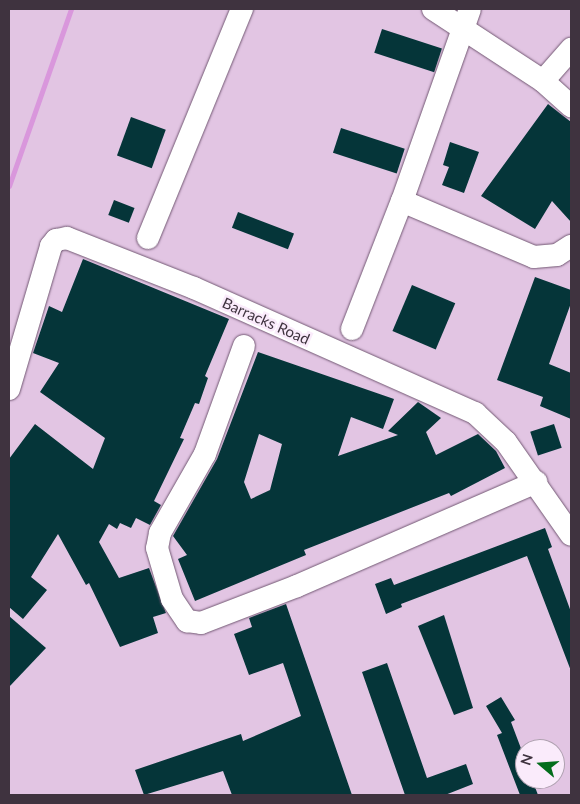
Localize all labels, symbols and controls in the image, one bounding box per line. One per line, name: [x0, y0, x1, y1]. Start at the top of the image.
street label: Barracks Road: [220, 294, 312, 348]
north arrow: [515, 739, 565, 789]
text: N: [516, 752, 536, 767]

